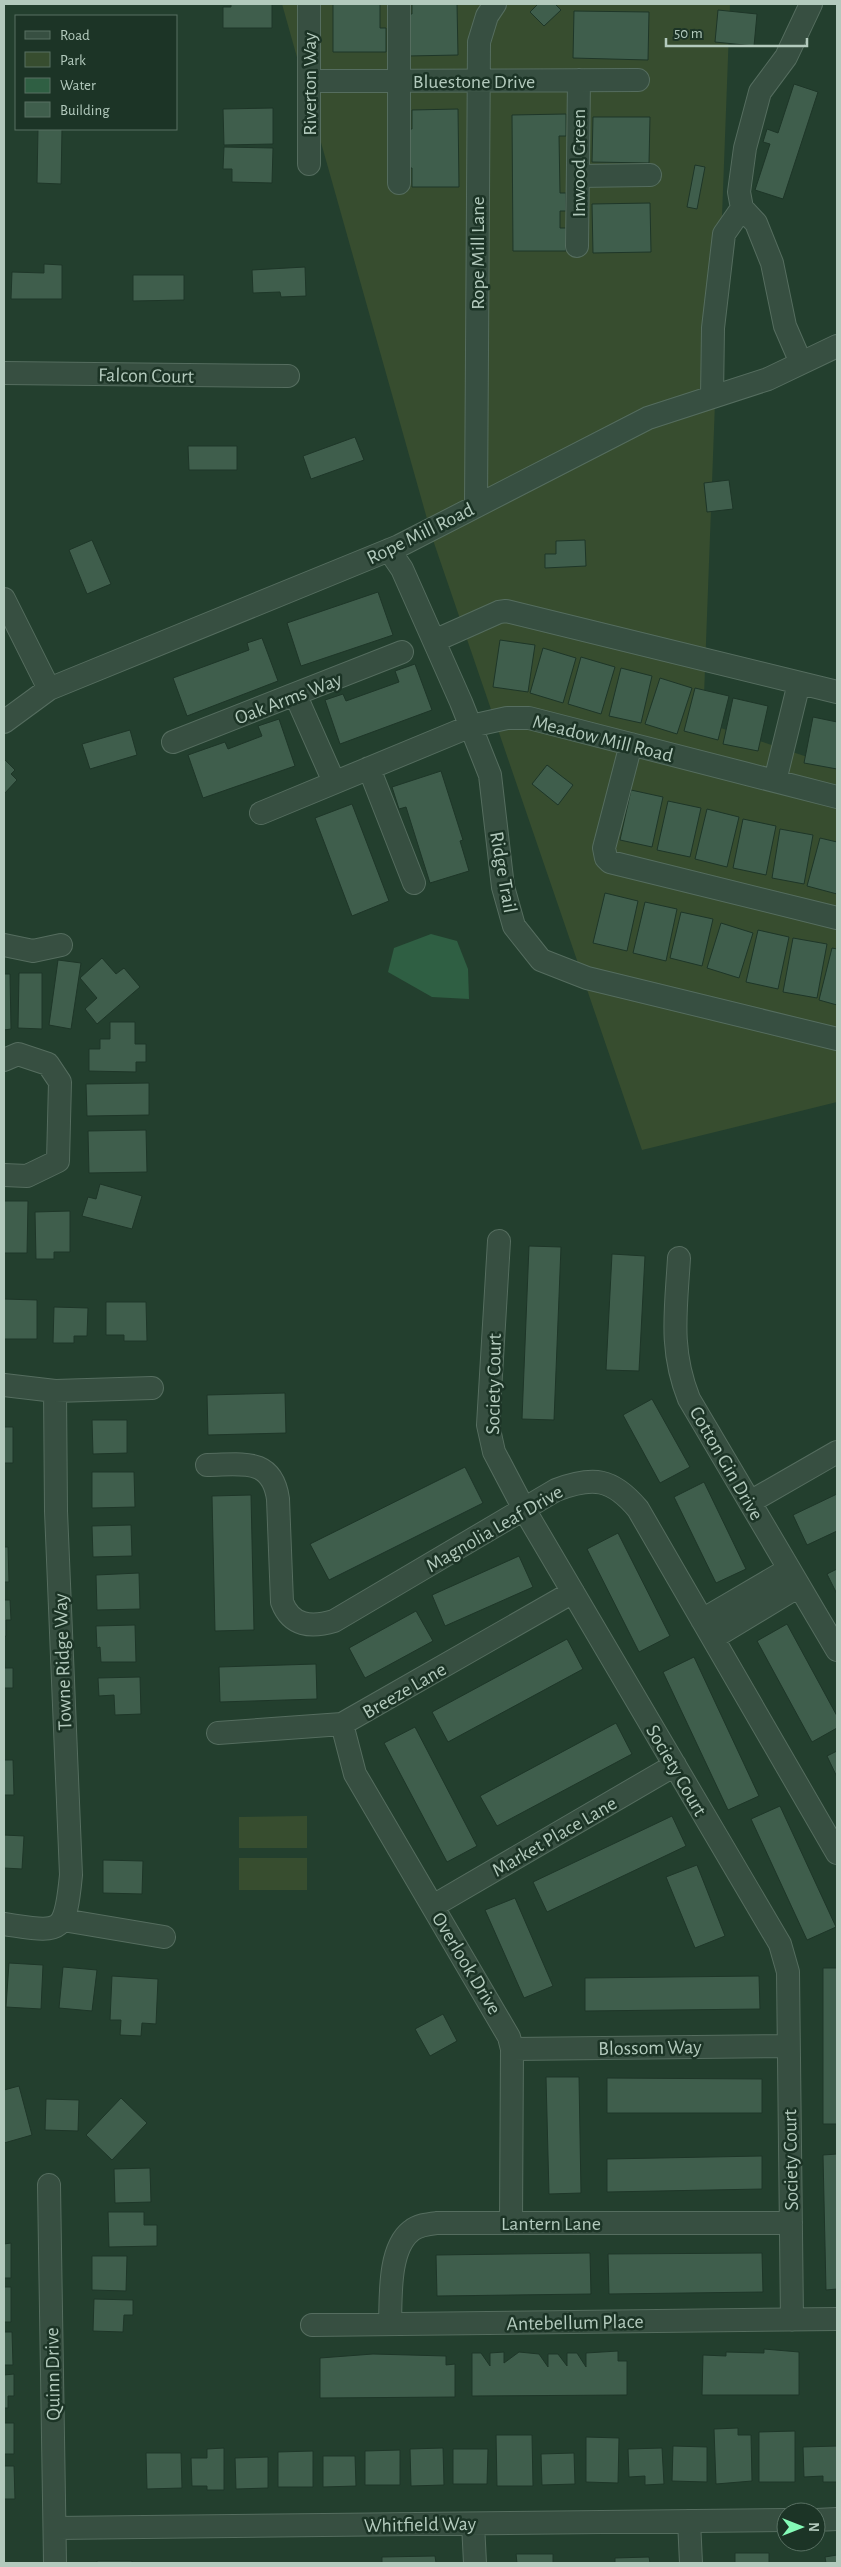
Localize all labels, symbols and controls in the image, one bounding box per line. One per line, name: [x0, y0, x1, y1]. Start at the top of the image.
legend: [15, 15, 178, 130]
scale bar: [666, 15, 807, 47]
text: 50 m: [674, 26, 703, 41]
text: Road: [60, 28, 90, 43]
street label: Riverton Way: [300, 32, 320, 136]
text: Park: [60, 53, 86, 68]
street label: Bluestone Drive: [413, 72, 535, 92]
text: Water: [60, 78, 96, 93]
text: Building: [60, 103, 110, 118]
street label: Inwood Green: [569, 109, 589, 217]
street label: Rope Mill Lane: [468, 196, 488, 310]
street label: Falcon Court: [98, 365, 195, 387]
street label: Rope Mill Road: [364, 499, 477, 568]
street label: Oak Arms Way: [232, 669, 345, 729]
street label: Meadow Mill Road: [530, 712, 675, 766]
street label: Ridge Trail: [486, 830, 520, 914]
street label: Society Court: [483, 1332, 505, 1435]
street label: Cotton Gin Drive: [686, 1403, 767, 1524]
street label: Magnolia Leaf Drive: [423, 1482, 566, 1576]
street label: Towne Ridge Way: [51, 1593, 75, 1731]
street label: Breeze Lane: [359, 1659, 450, 1723]
street label: Society Court: [642, 1722, 710, 1820]
street label: Market Place Lane: [489, 1793, 620, 1881]
street label: Overlook Drive: [428, 1909, 504, 2018]
street label: Blossom Way: [598, 2037, 702, 2059]
street label: Society Court: [780, 2108, 802, 2211]
street label: Lantern Lane: [501, 2214, 601, 2234]
street label: Antebellum Place: [506, 2312, 644, 2334]
street label: Quinn Drive: [42, 2327, 64, 2421]
north arrow: [776, 2502, 826, 2552]
street label: Whitfield Way: [364, 2514, 477, 2536]
text: N: [806, 2522, 820, 2532]

